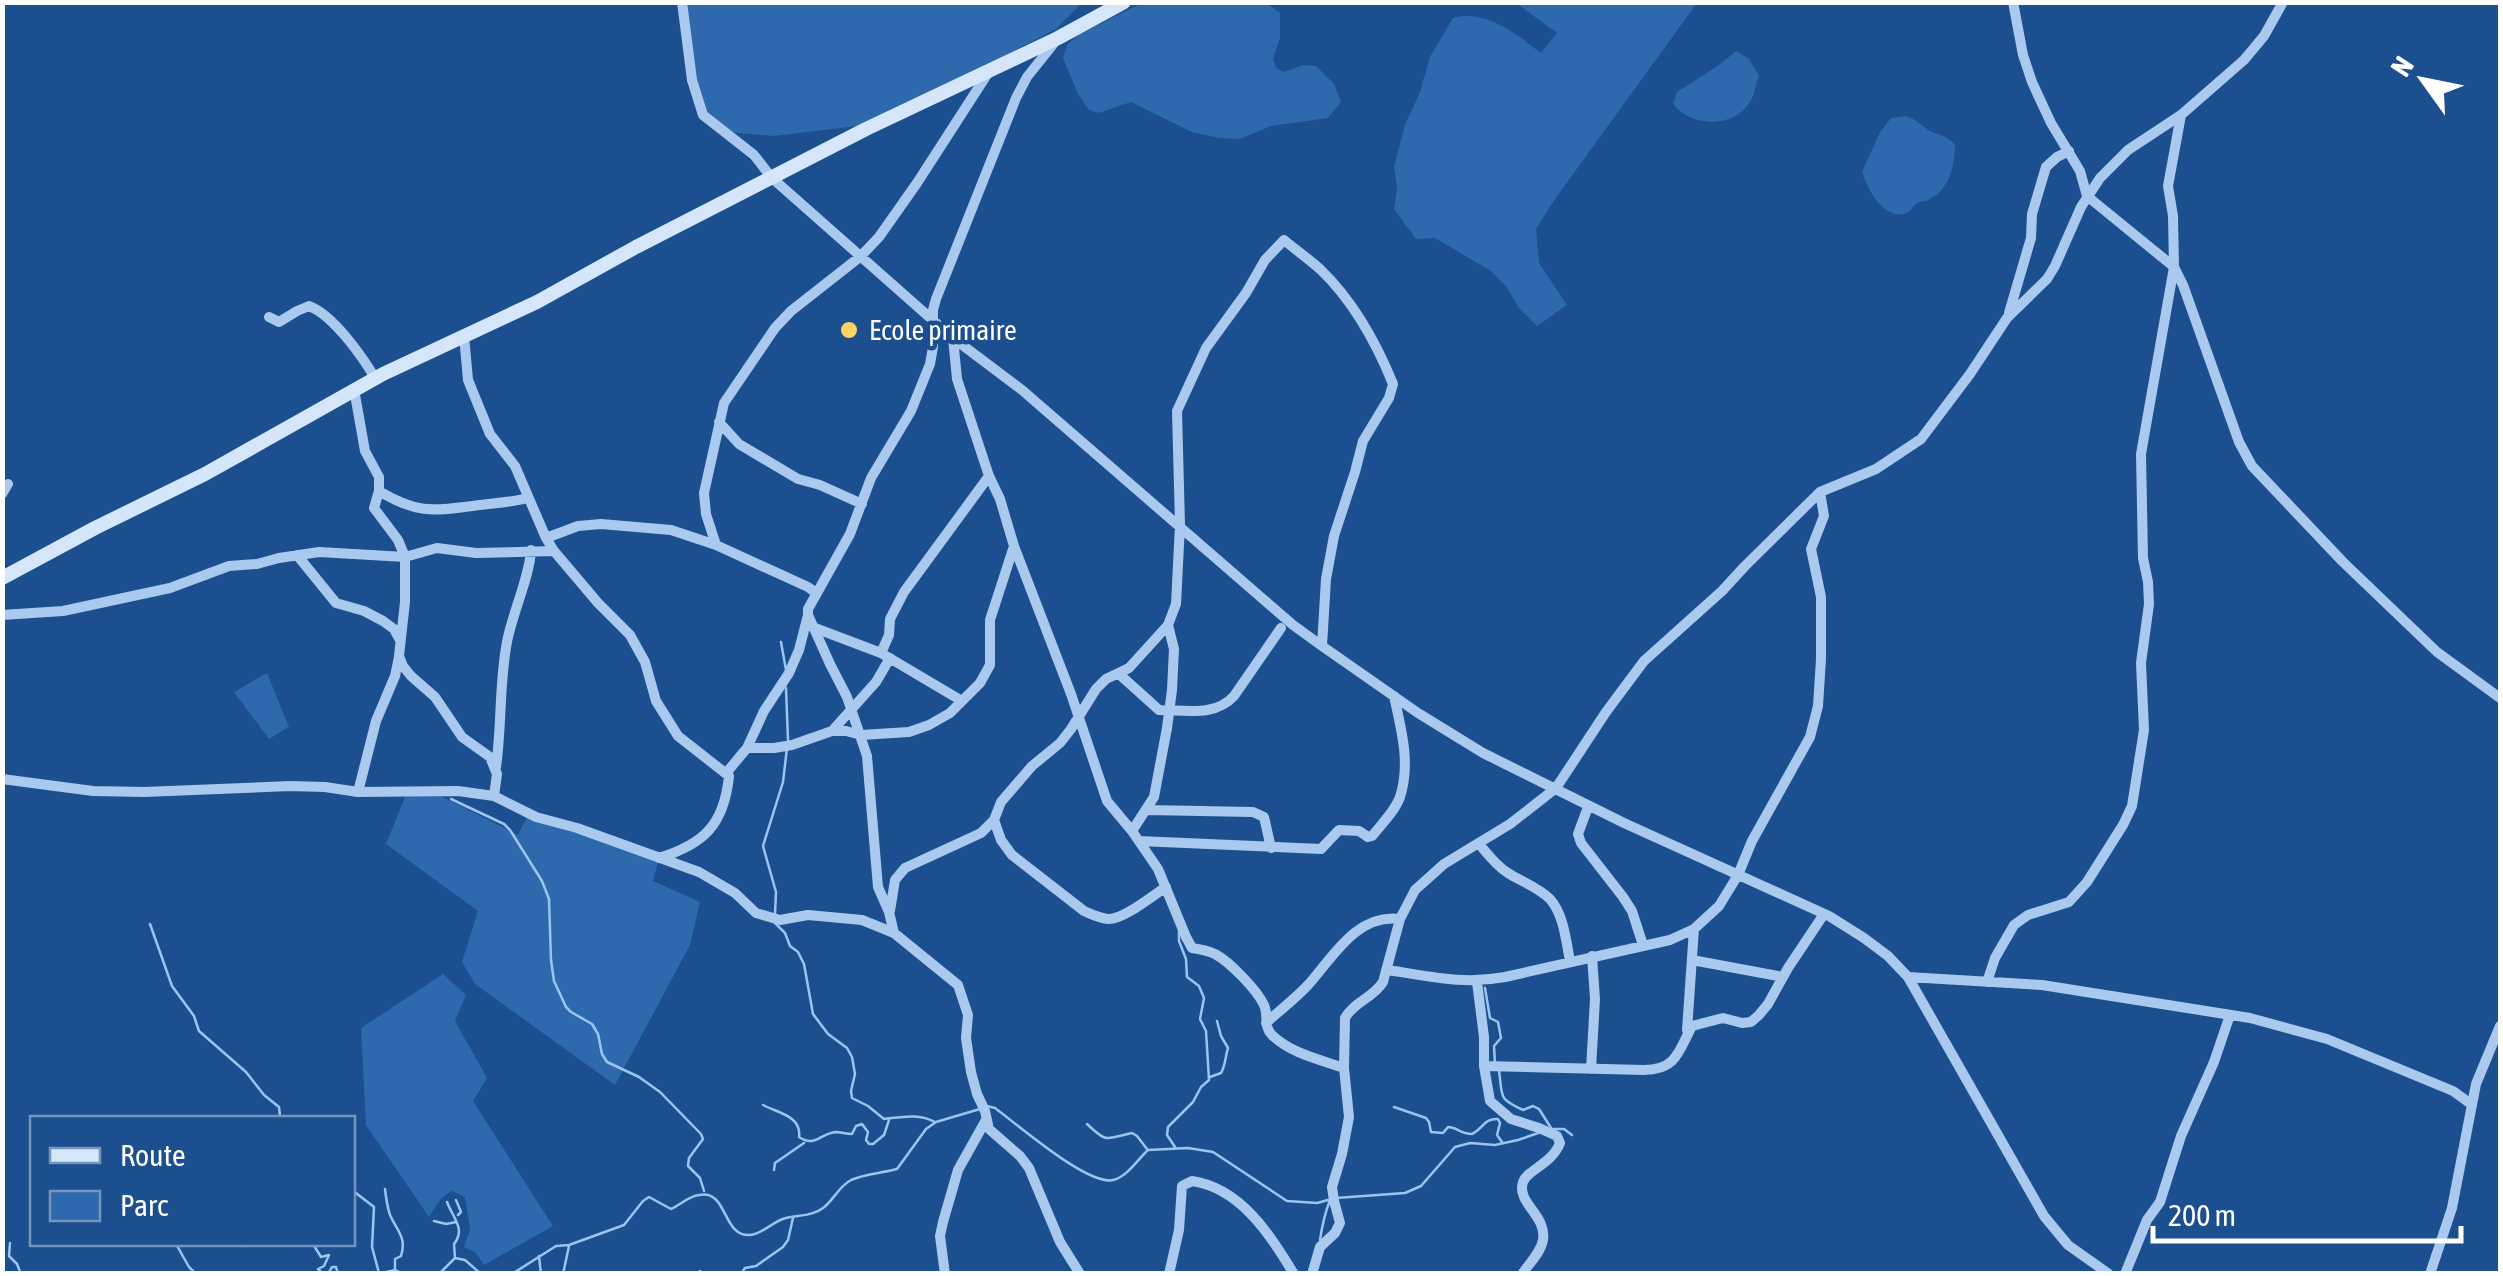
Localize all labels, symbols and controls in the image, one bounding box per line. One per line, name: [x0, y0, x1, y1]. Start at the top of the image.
north arrow: [2373, 30, 2473, 130]
text: N: [2384, 51, 2420, 82]
place label: Ecole primaire: [869, 314, 1017, 346]
marker: Ecole primaire: [838, 319, 860, 341]
legend: [30, 1116, 355, 1246]
text: Route: [120, 1138, 186, 1172]
scale bar: [2153, 1181, 2460, 1243]
text: Parc: [120, 1188, 169, 1222]
text: 200 m: [2168, 1198, 2236, 1232]

